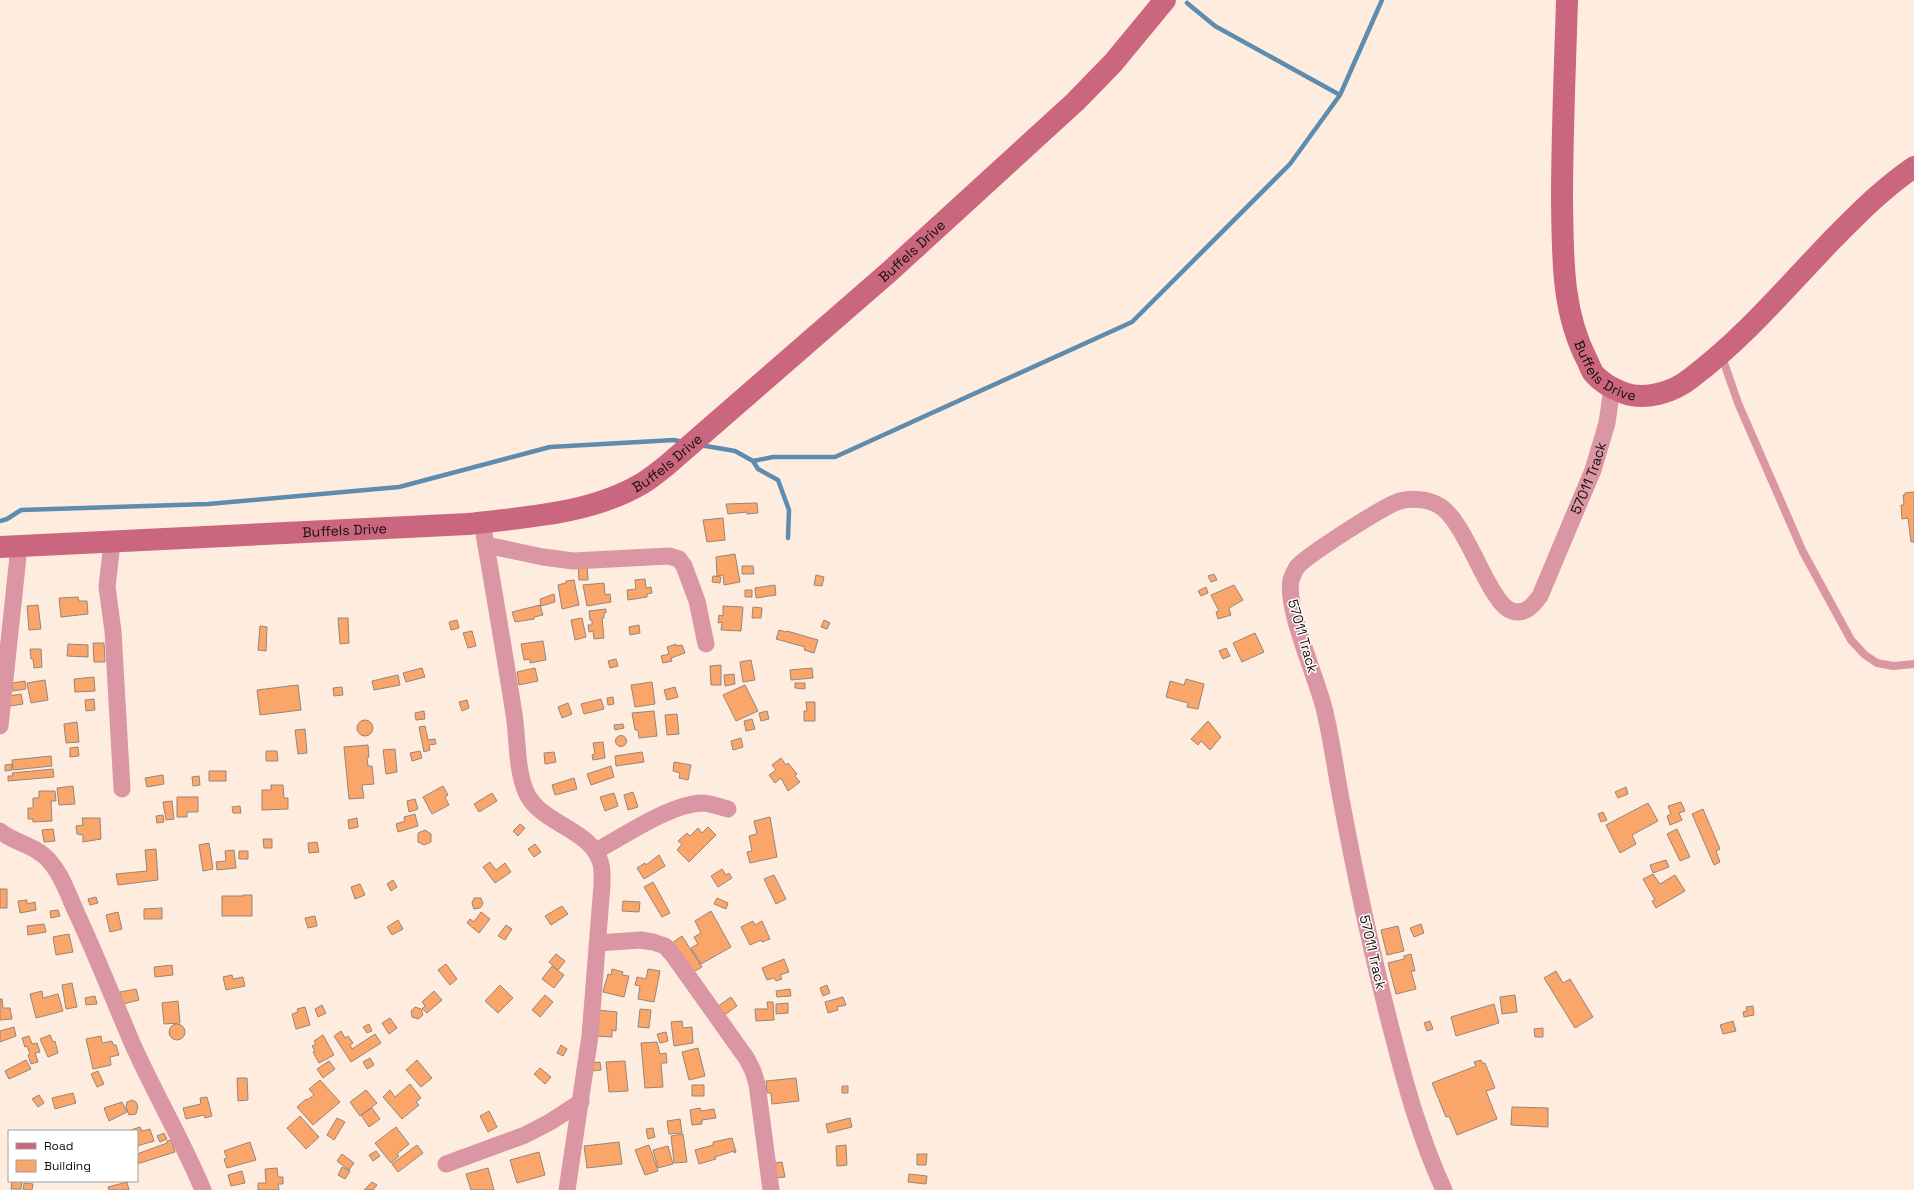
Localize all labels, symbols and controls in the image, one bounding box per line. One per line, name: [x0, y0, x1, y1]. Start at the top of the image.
street label: Buffels Drive: [875, 216, 949, 286]
street label: Buffels Drive: [1570, 338, 1637, 405]
street label: Buffels Drive: [629, 430, 706, 496]
street label: 57011 Track: [1566, 439, 1610, 517]
street label: Buffels Drive: [302, 519, 387, 541]
street label: 57011 Track: [1284, 597, 1322, 675]
street label: 57011 Track: [1356, 913, 1390, 991]
legend: [8, 1130, 138, 1182]
text: Road: [44, 1138, 73, 1154]
text: Building: [44, 1158, 91, 1174]

